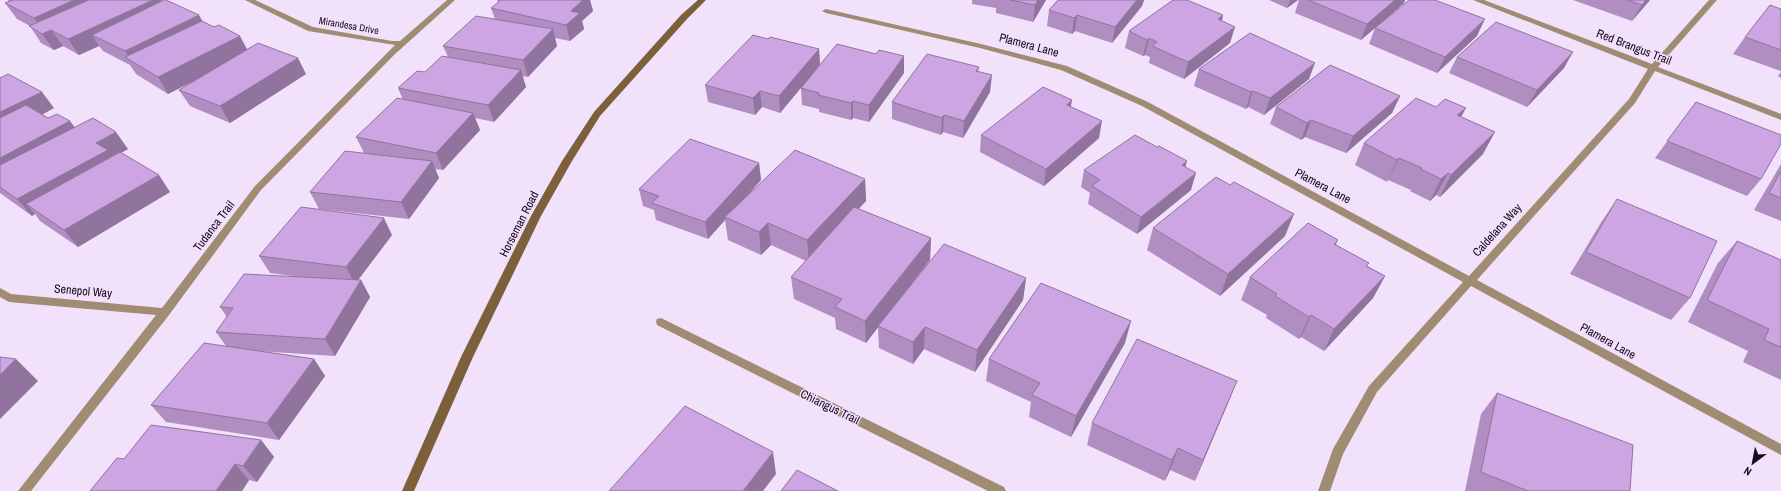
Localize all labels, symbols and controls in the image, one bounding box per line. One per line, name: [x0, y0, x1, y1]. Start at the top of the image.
street label: Mirandesa Drive: [318, 14, 380, 37]
street label: Red Brangus Trail: [1594, 25, 1674, 69]
street label: Plamera Lane: [997, 29, 1061, 61]
street label: Plamera Lane: [1292, 165, 1354, 207]
street label: Horseman Road: [496, 188, 542, 260]
street label: Tudanca Trail: [190, 197, 238, 255]
street label: Caldelana Way: [1469, 200, 1525, 260]
street label: Senepol Way: [53, 280, 113, 302]
street label: Plamera Lane: [1577, 319, 1639, 363]
street label: Chiangus Trail: [798, 386, 862, 428]
north arrow: [1733, 443, 1773, 483]
text: N: [1741, 464, 1754, 479]

